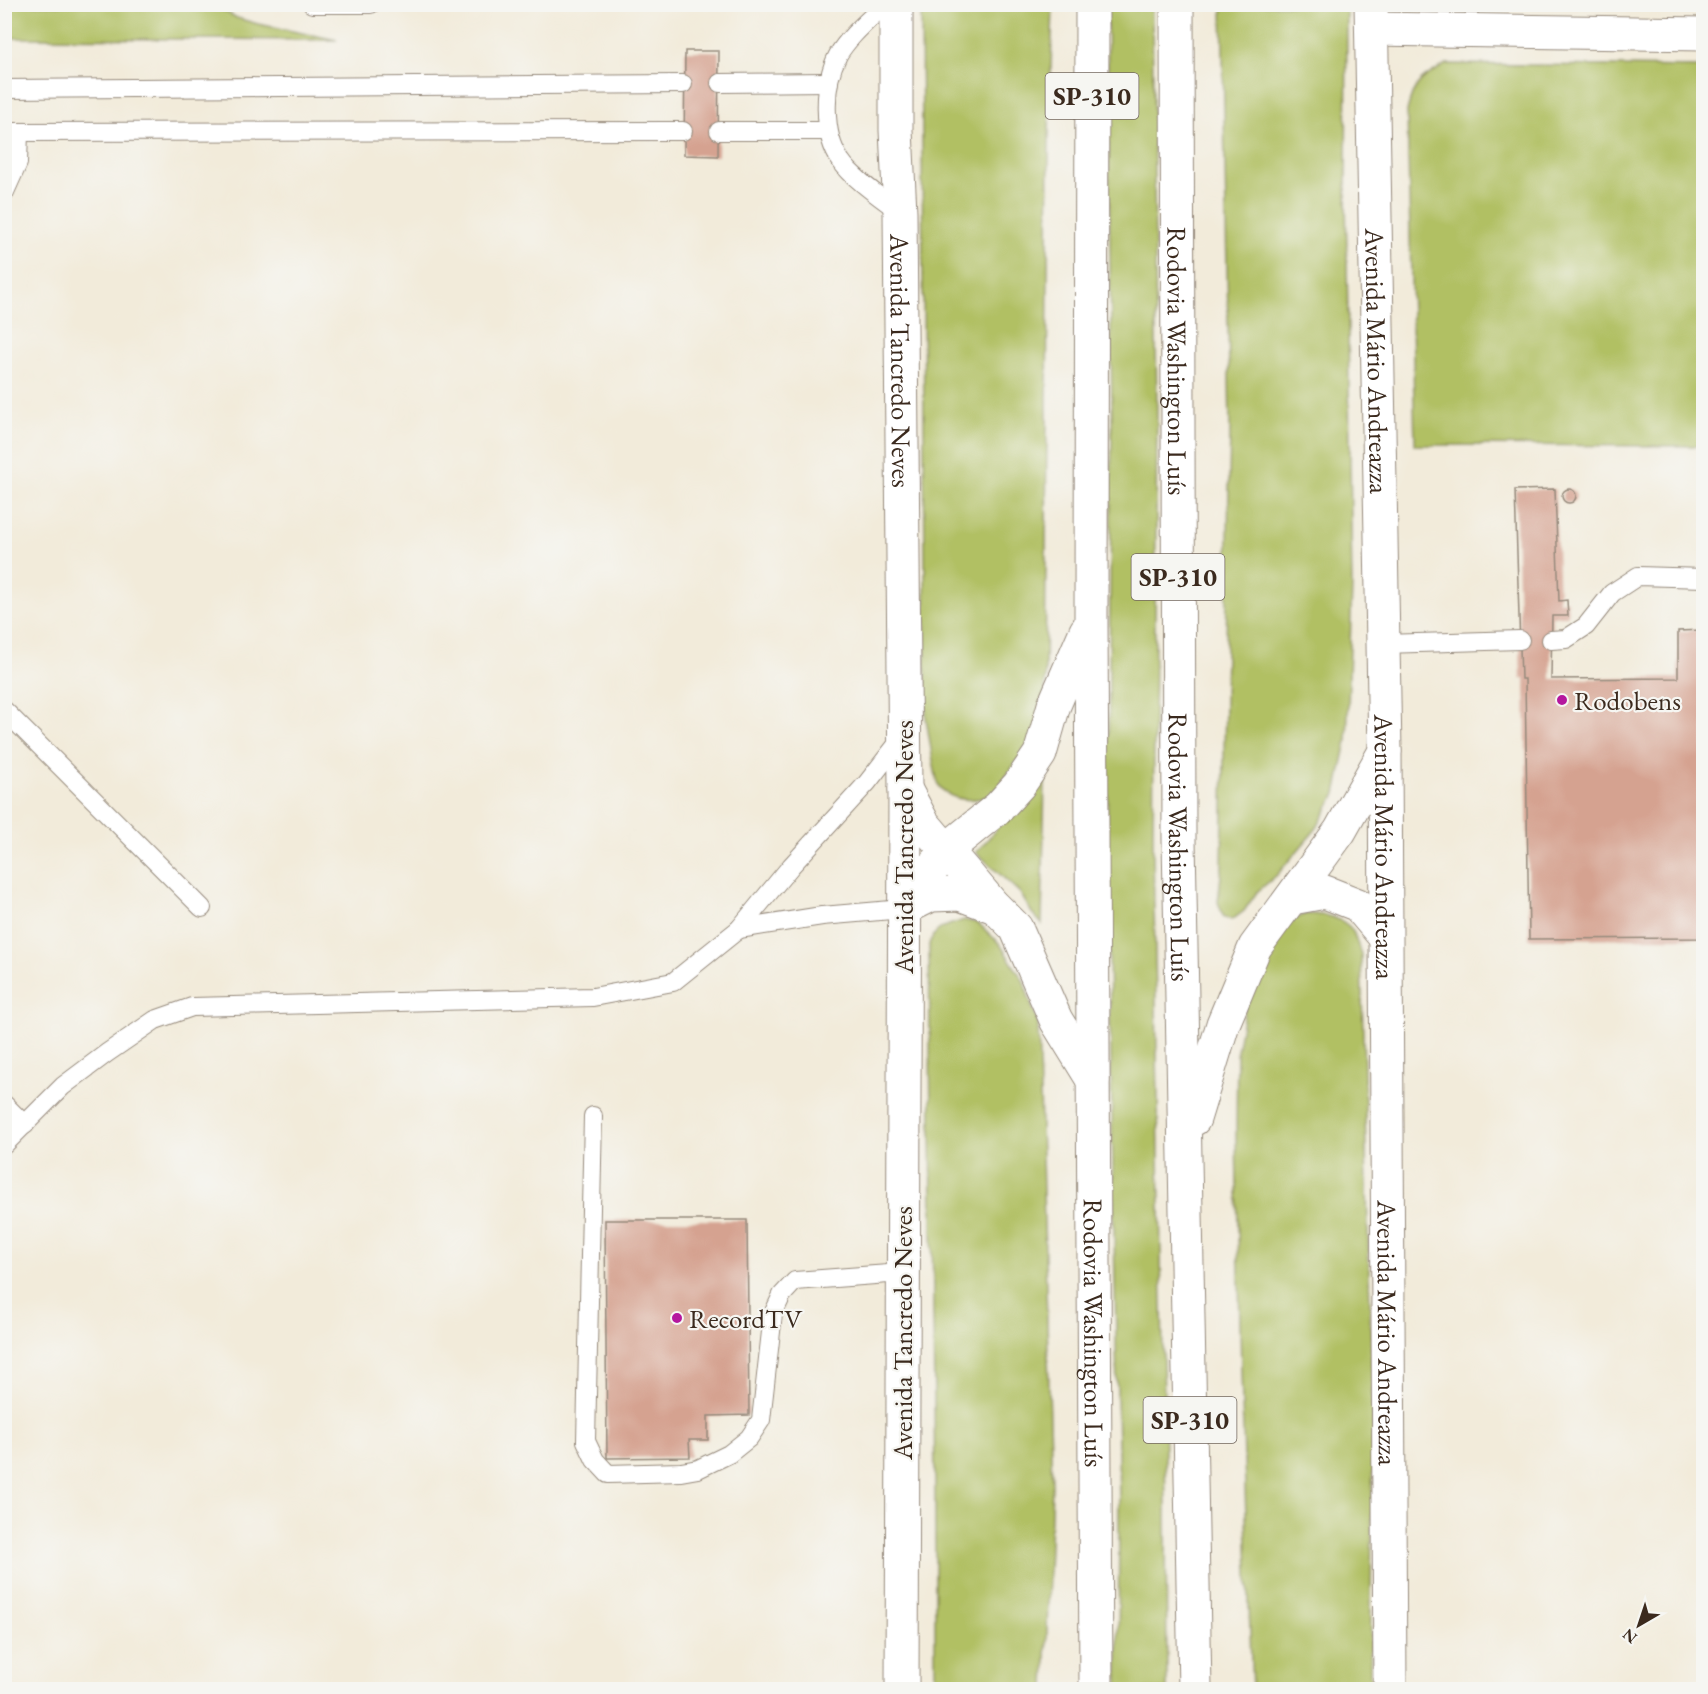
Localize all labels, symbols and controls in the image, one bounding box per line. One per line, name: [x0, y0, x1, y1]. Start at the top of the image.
road number: SP-310: [1046, 73, 1138, 119]
street label: Rodovia Washington Luís: [1160, 226, 1196, 496]
street label: Avenida Mário Andreazza: [1358, 227, 1398, 494]
street label: Avenida Tancredo Neves: [883, 233, 920, 488]
road number: SP-310: [1132, 554, 1224, 600]
place label: Rodobens: [1574, 683, 1681, 718]
marker: Rodobens: [1555, 693, 1569, 707]
street label: Rodovia Washington Luís: [1161, 712, 1199, 982]
street label: Avenida Mário Andreazza: [1367, 713, 1404, 980]
street label: Avenida Tancredo Neves: [886, 720, 921, 975]
street label: Rodovia Washington Luís: [1076, 1198, 1112, 1468]
street label: Avenida Mário Andreazza: [1370, 1199, 1406, 1466]
street label: Avenida Tancredo Neves: [885, 1206, 920, 1461]
place label: RecordTV: [689, 1301, 803, 1336]
marker: RecordTV: [670, 1311, 684, 1325]
road number: SP-310: [1144, 1397, 1236, 1443]
north arrow: [1609, 1595, 1669, 1655]
text: N: [1618, 1624, 1642, 1649]

